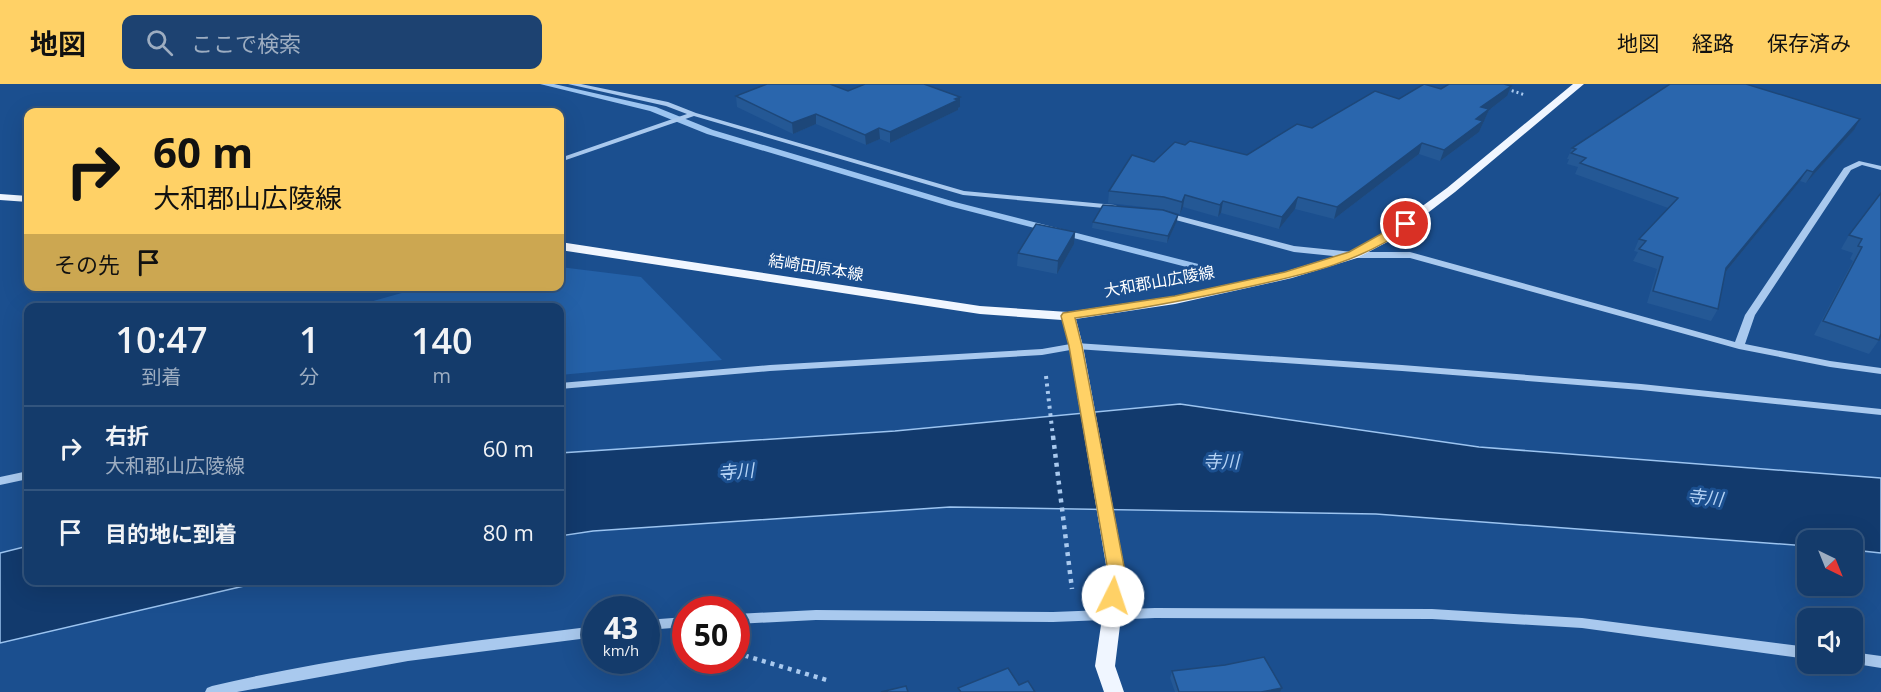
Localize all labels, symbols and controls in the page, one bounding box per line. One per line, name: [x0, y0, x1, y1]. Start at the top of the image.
search box: [122, 15, 542, 69]
text: 地図: [30, 24, 86, 62]
icon: search: [143, 26, 176, 59]
text: ここで検索: [191, 28, 301, 58]
text: 地図: [1617, 29, 1659, 57]
text: 経路: [1692, 29, 1734, 57]
text: 保存済み: [1767, 29, 1851, 57]
text: 60 m: [153, 123, 253, 180]
icon: right: [54, 132, 132, 210]
text: 大和郡山広陵線: [153, 179, 342, 216]
pin: [1380, 198, 1431, 249]
icon: arrive: [1389, 207, 1422, 240]
icon: arrive: [132, 246, 165, 279]
text: その先: [54, 249, 120, 279]
street label: 結崎田原本線: [767, 249, 865, 285]
street label: 大和郡山広陵線: [1102, 260, 1216, 302]
text: 10:47: [115, 315, 208, 364]
text: 1: [299, 315, 320, 364]
text: 140: [411, 316, 473, 365]
text: m: [433, 362, 451, 389]
text: 到着: [141, 363, 181, 390]
text: 分: [299, 363, 319, 390]
text: 右折: [105, 420, 149, 450]
icon: right: [54, 432, 87, 465]
text: 60 m: [483, 433, 534, 463]
water label: 寺川: [1203, 449, 1241, 473]
text: 大和郡山広陵線: [105, 452, 245, 479]
water label: 寺川: [717, 457, 757, 485]
water label: 寺川: [1686, 483, 1726, 511]
icon: arrive: [54, 516, 87, 549]
text: 80 m: [483, 517, 534, 547]
text: 目的地に到着: [105, 518, 237, 548]
north arrow: [1797, 530, 1863, 596]
map controls: [1797, 530, 1863, 674]
position arrow: [1081, 564, 1145, 628]
speed limit sign: 50: [672, 596, 750, 674]
text: 43: [604, 607, 638, 648]
button: sound: [1797, 608, 1863, 674]
text: km/h: [603, 640, 639, 660]

